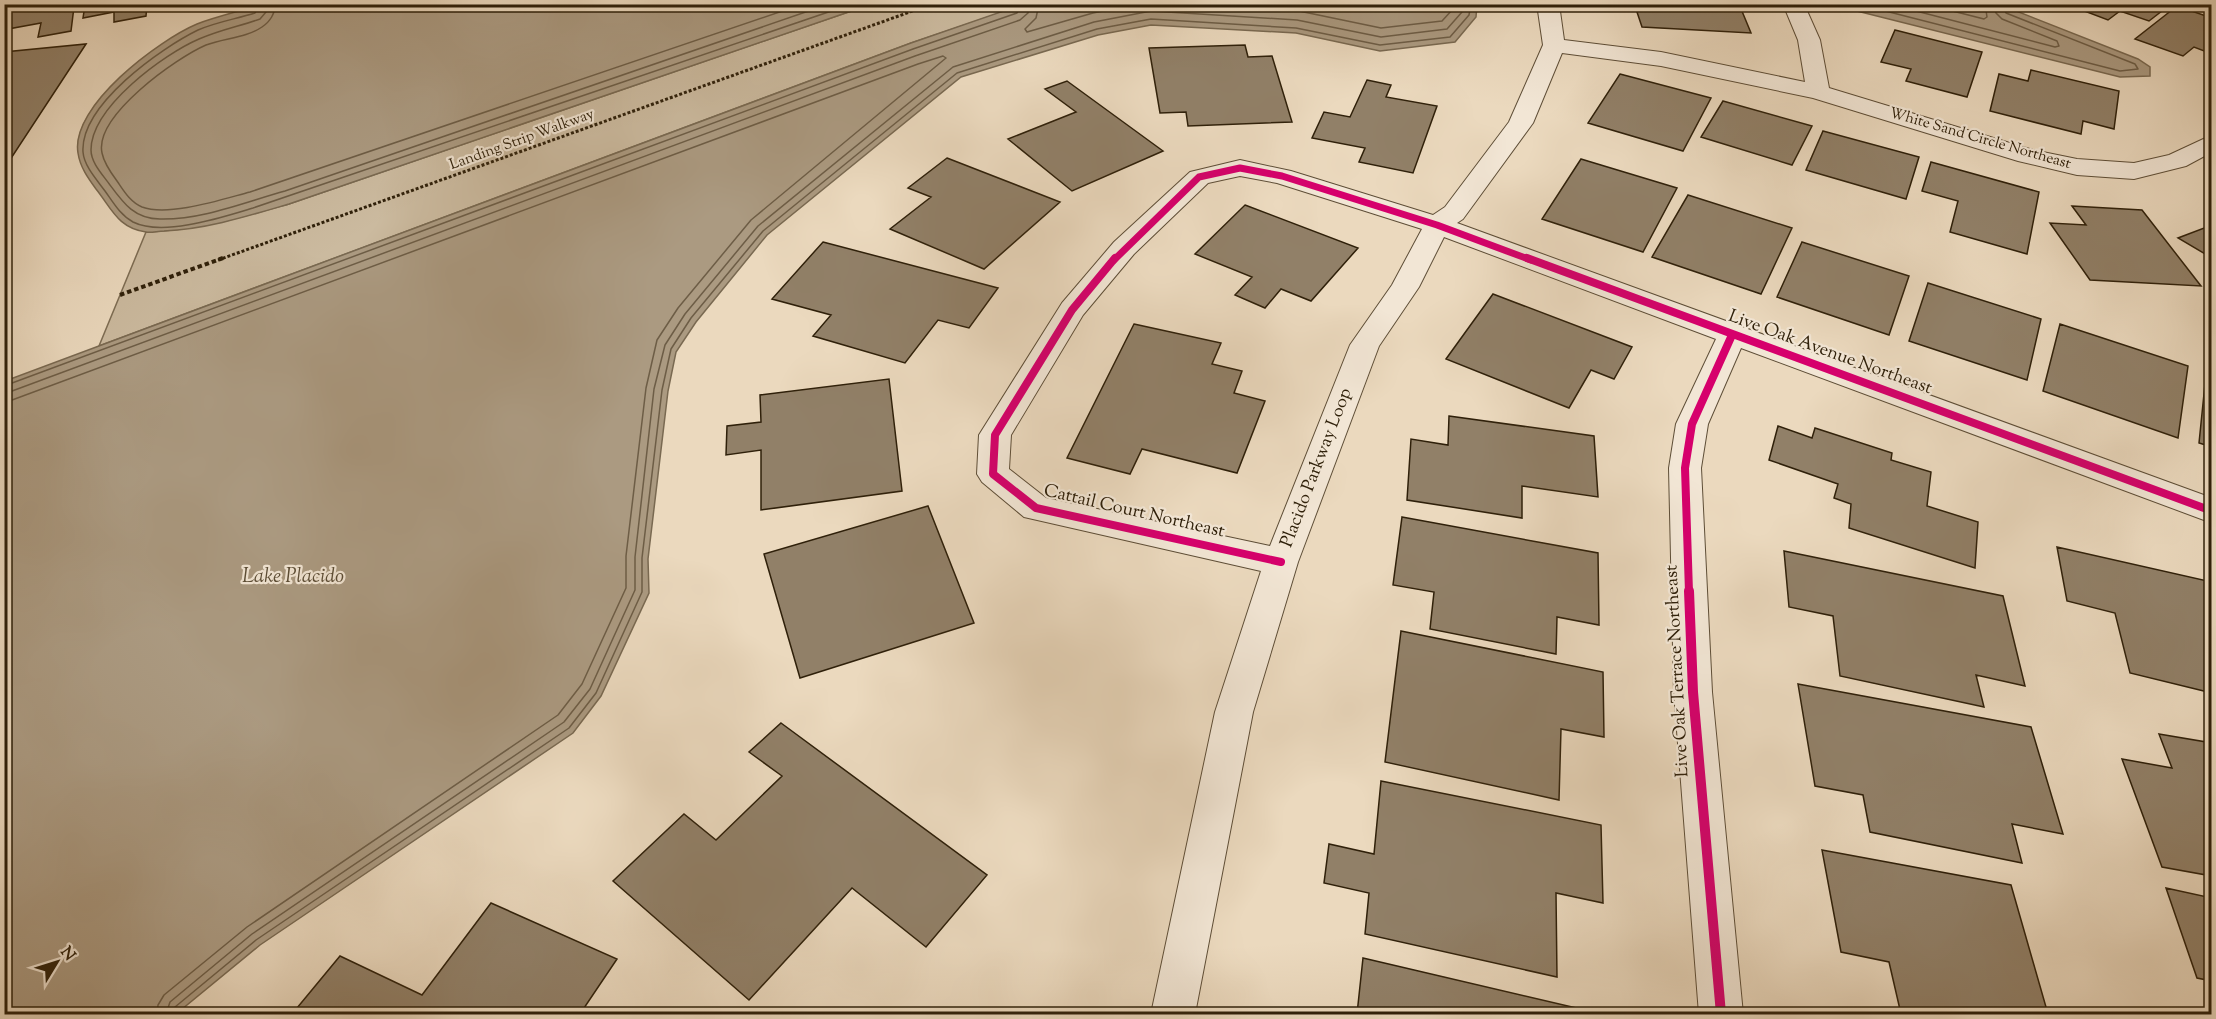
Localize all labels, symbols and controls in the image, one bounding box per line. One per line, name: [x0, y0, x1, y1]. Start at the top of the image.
street label: White Sand Circle Northeast: [1887, 103, 2073, 175]
street label: Landing Strip Walkway: [447, 104, 598, 176]
street label: Live Oak Avenue Northeast: [1724, 304, 1936, 402]
street label: Placido Parkway Loop: [1275, 385, 1359, 551]
street label: Cattail Court Northeast: [1041, 479, 1227, 545]
water label: Lake Placido: [242, 563, 344, 592]
street label: Live Oak Terrace Northeast: [1659, 564, 1697, 778]
north arrow: [27, 932, 87, 992]
text: N: [54, 942, 80, 967]

